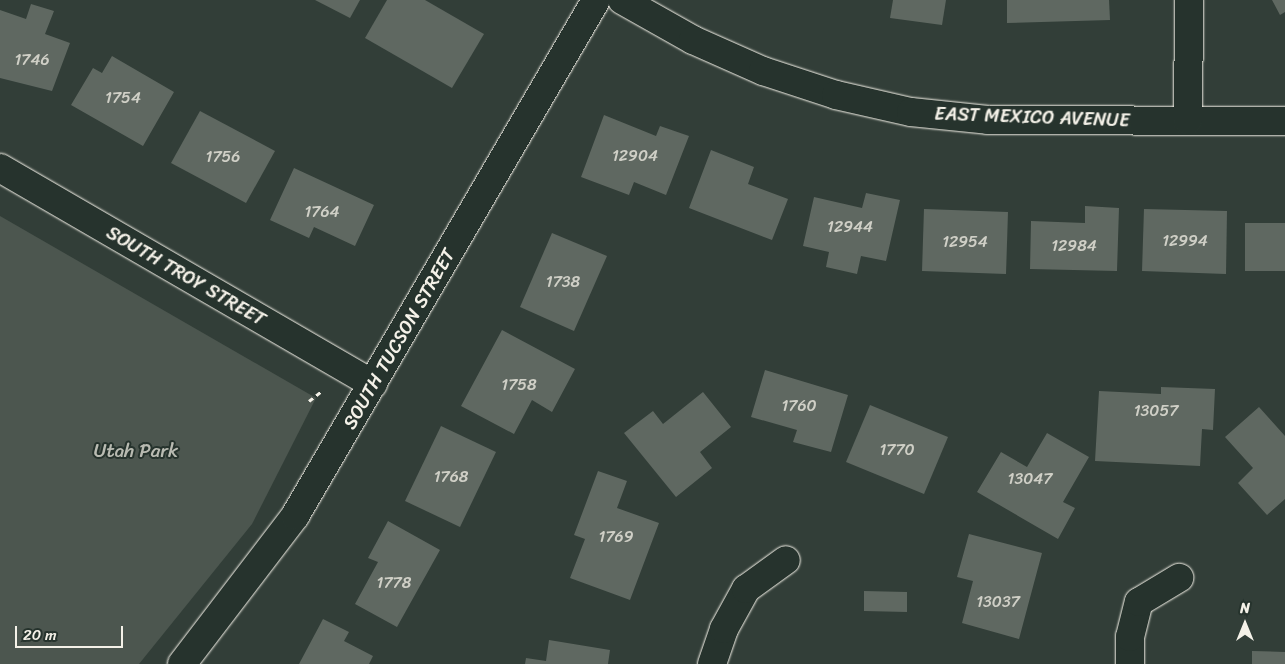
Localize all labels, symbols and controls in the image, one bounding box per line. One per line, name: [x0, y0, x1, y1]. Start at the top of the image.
house number: 1746: [14, 50, 50, 70]
house number: 1754: [105, 88, 141, 108]
street label: EAST MEXICO AVENUE: [935, 102, 1129, 132]
house number: 12904: [612, 146, 658, 166]
house number: 1756: [206, 147, 240, 167]
house number: 1764: [304, 202, 340, 222]
house number: 12944: [827, 217, 873, 237]
street label: SOUTH TROY STREET: [102, 221, 270, 331]
house number: 12994: [1162, 231, 1208, 251]
house number: 12954: [942, 232, 988, 252]
house number: 12984: [1051, 236, 1097, 256]
street label: SOUTH TUCSON STREET: [338, 244, 460, 434]
house number: 1738: [546, 272, 580, 292]
house number: 1758: [501, 375, 537, 395]
house number: 1760: [781, 396, 817, 416]
house number: 13057: [1134, 401, 1178, 421]
park label: Utah Park: [94, 440, 178, 462]
house number: 1770: [879, 440, 915, 460]
house number: 1768: [434, 467, 468, 487]
house number: 13047: [1008, 469, 1052, 489]
house number: 1769: [599, 527, 633, 547]
house number: 1778: [377, 573, 411, 593]
house number: 13037: [976, 592, 1020, 612]
text: N: [1240, 596, 1250, 621]
north arrow: [1220, 599, 1270, 649]
scale bar: [18, 616, 125, 648]
text: 20 m: [23, 622, 57, 648]

